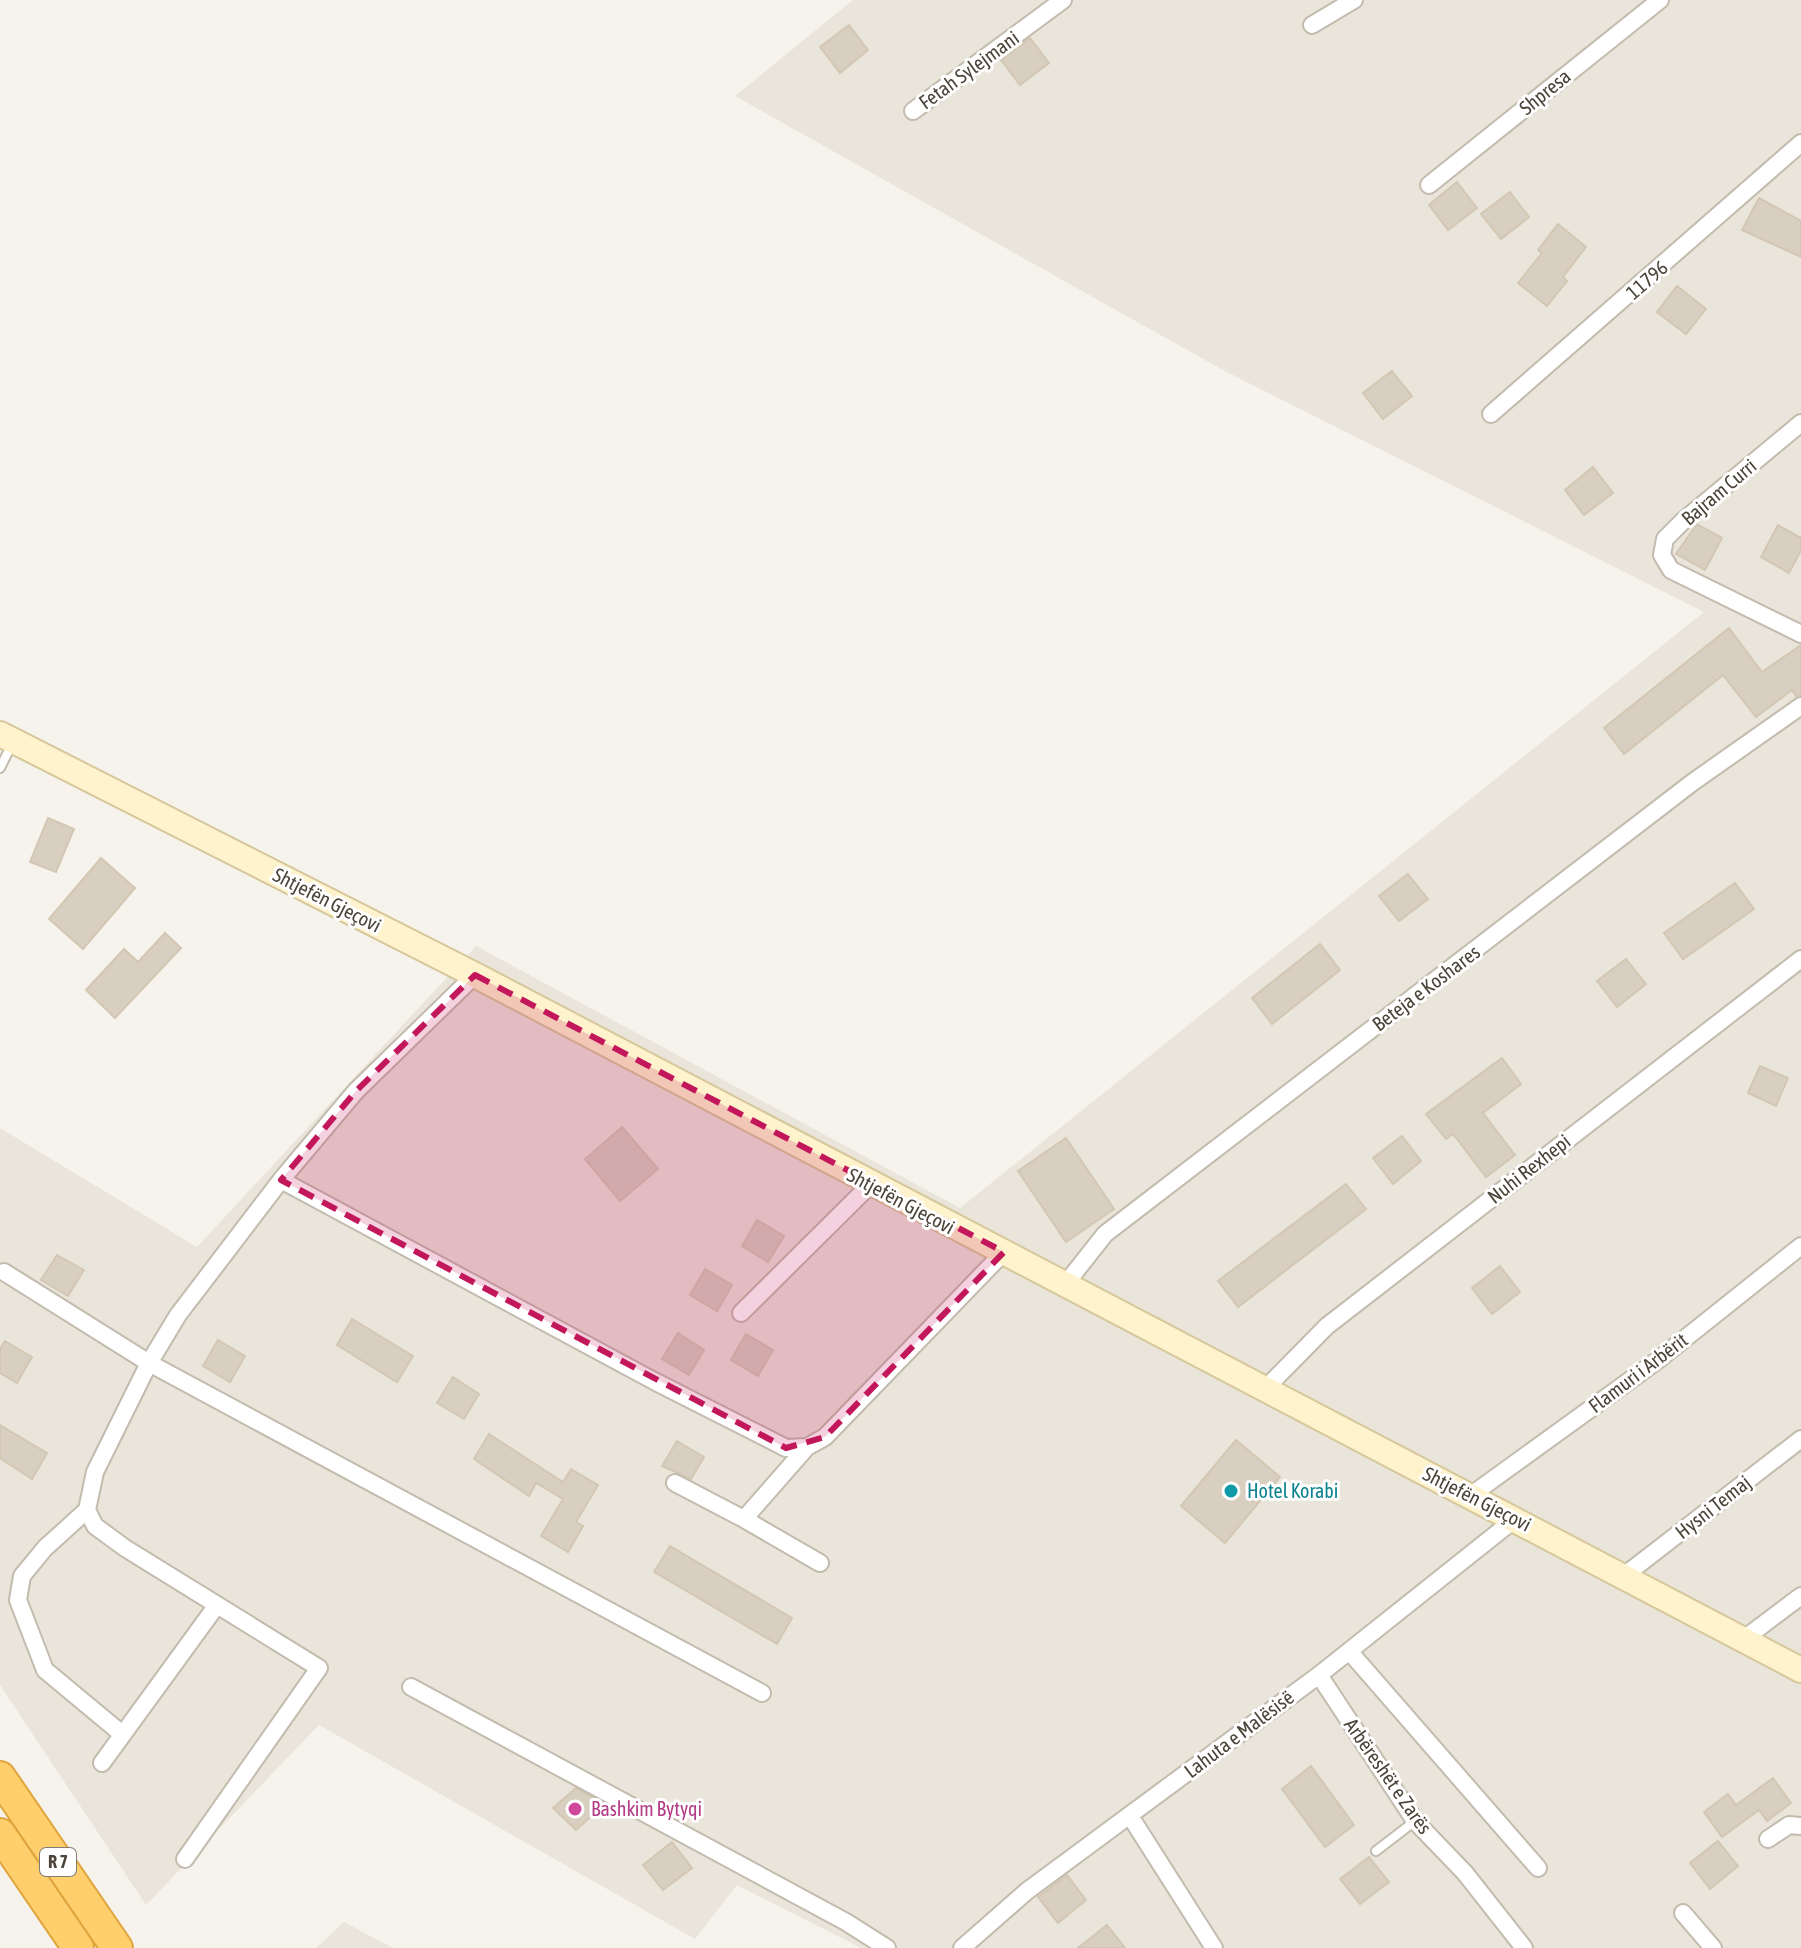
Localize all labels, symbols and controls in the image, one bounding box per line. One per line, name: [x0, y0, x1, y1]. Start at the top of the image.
street label: Fetah Sylejmani: [914, 26, 1023, 113]
street label: Shpresa: [1515, 64, 1575, 119]
street label: 11796: [1621, 256, 1672, 304]
street label: Bajram Curri: [1677, 454, 1761, 529]
street label: Shtjefën Gjeçovi: [269, 862, 385, 937]
street label: Beteja e Koshares: [1367, 940, 1484, 1035]
street label: Nuhi Rexhepi: [1483, 1129, 1575, 1208]
street label: Shtjefën Gjeçovi: [844, 1163, 959, 1238]
street label: Flamuri i Arbërit: [1584, 1328, 1692, 1417]
street label: Shtjefën Gjeçovi: [1419, 1461, 1535, 1536]
street label: Hysni Temaj: [1671, 1470, 1755, 1543]
place label: Hotel Korabi: [1247, 1479, 1338, 1502]
marker: Hotel Korabi: [1222, 1482, 1240, 1500]
street label: Lahuta e Malësisë: [1180, 1685, 1298, 1782]
street label: Arbëreshët e Zarës: [1340, 1714, 1437, 1838]
place label: Bashkim Bytyqi: [591, 1797, 702, 1820]
marker: Bashkim Bytyqi: [566, 1800, 584, 1818]
road number: R 7: [40, 1848, 76, 1876]

